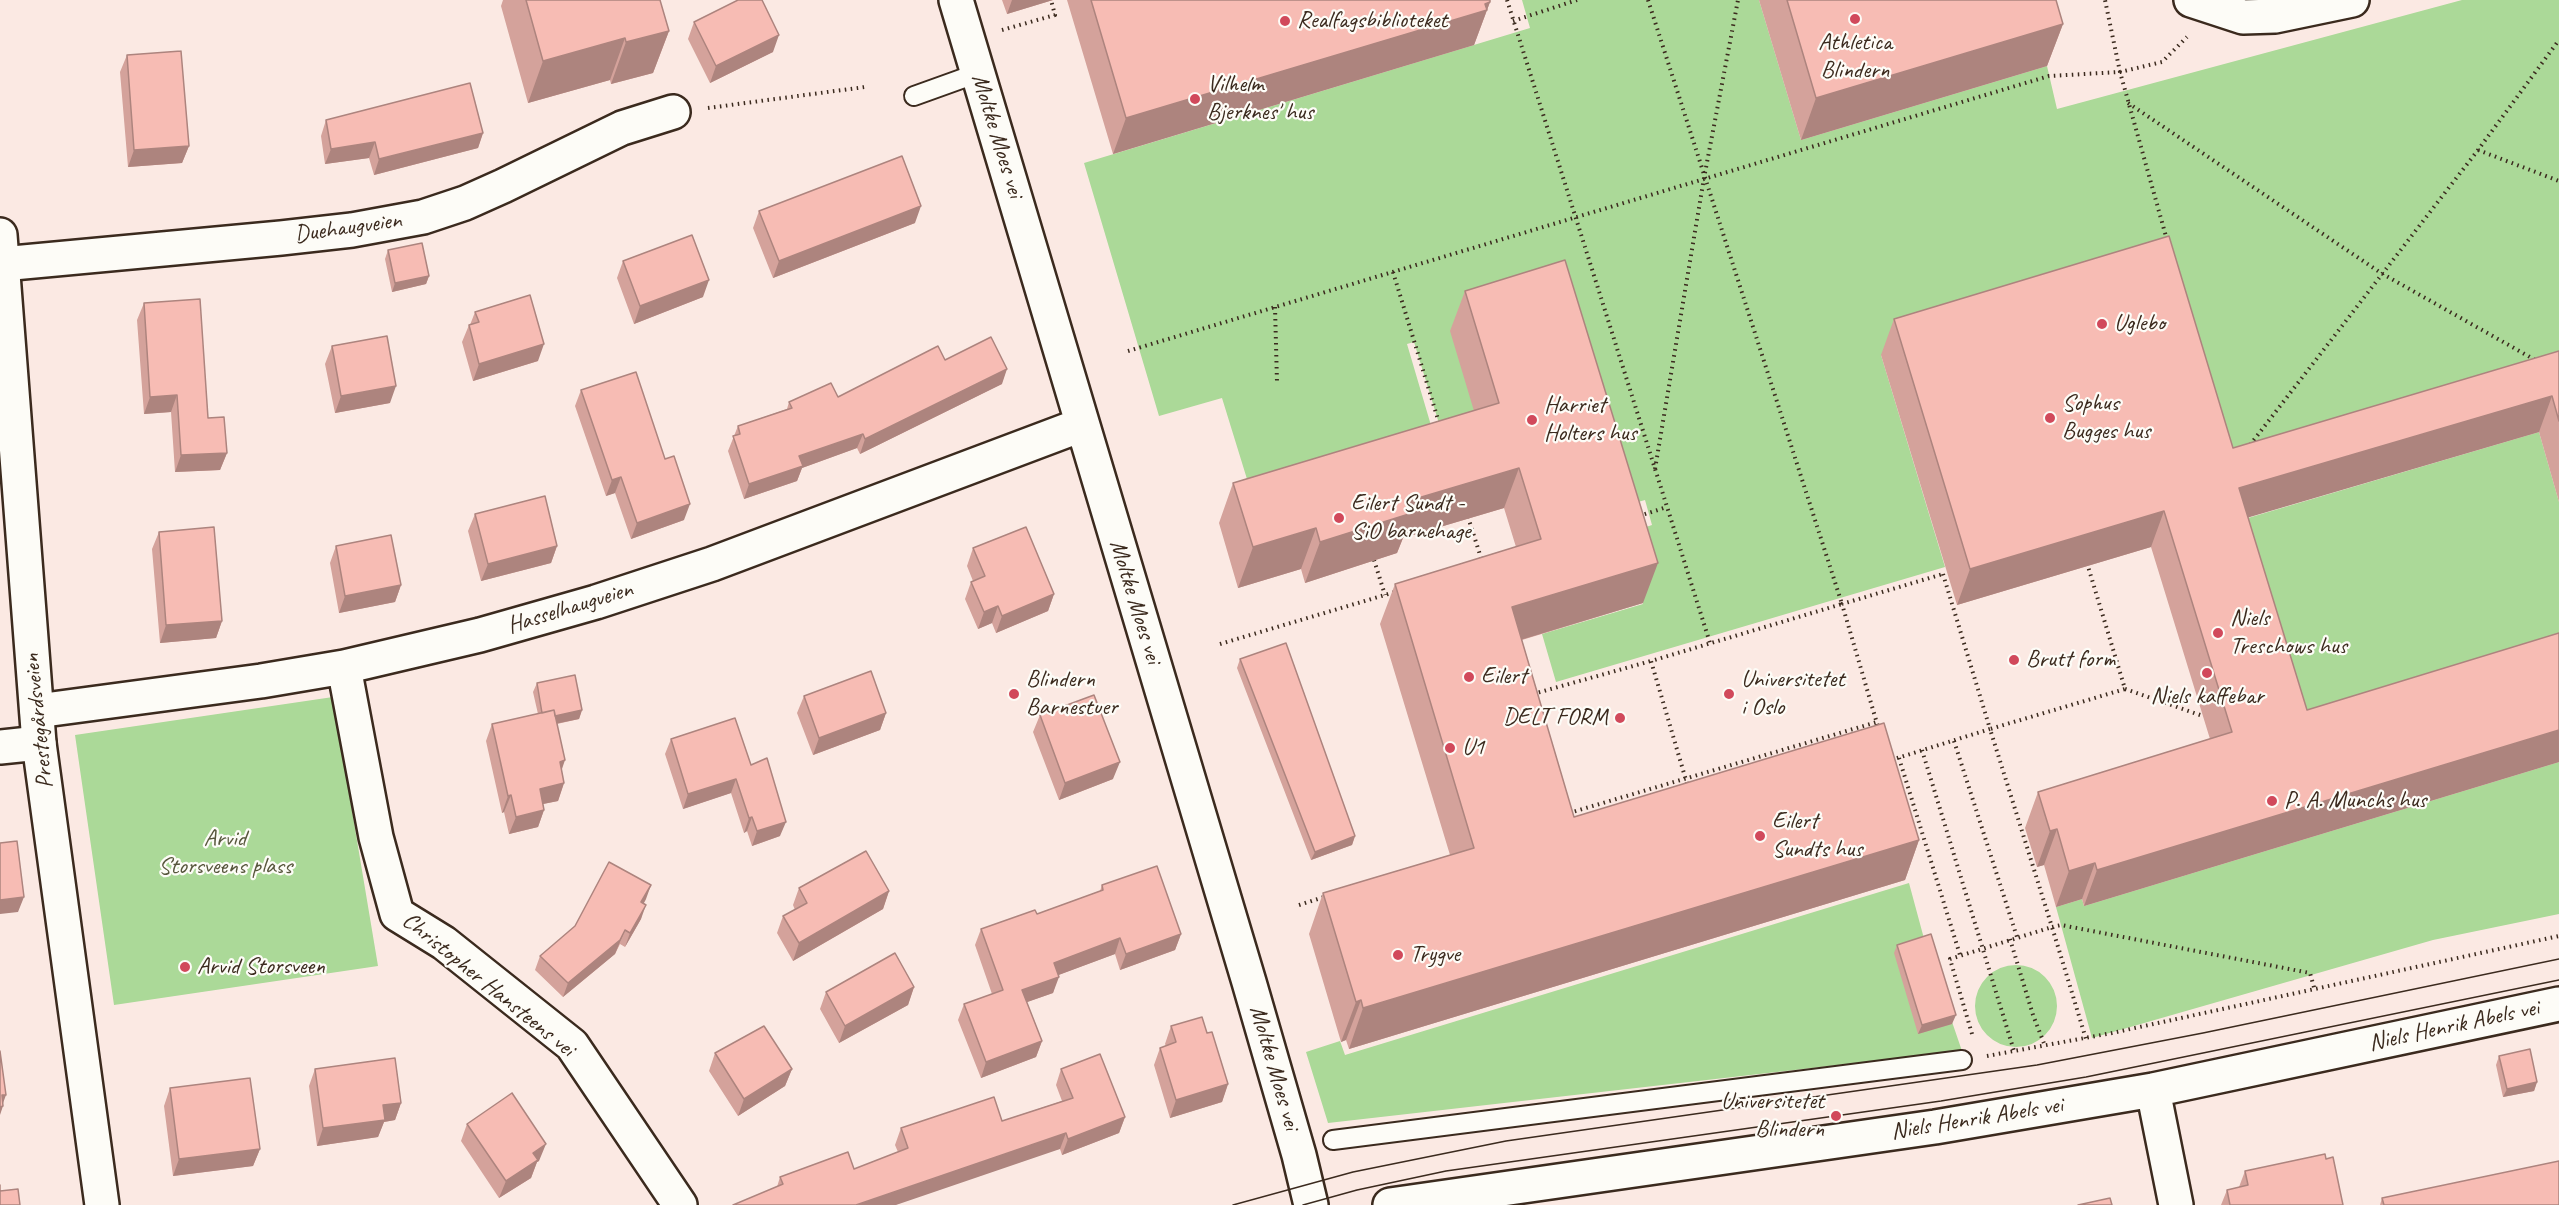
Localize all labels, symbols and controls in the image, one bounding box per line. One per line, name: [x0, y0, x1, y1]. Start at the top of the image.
place label: Realfagsbiblioteket: [1297, 7, 1447, 35]
marker: Athletica Blindern: [1848, 12, 1862, 26]
marker: Realfagsbiblioteket: [1278, 14, 1292, 28]
place label: Athletica Blindern: [1818, 29, 1892, 85]
street label: Moltke Moes vei: [965, 71, 1029, 201]
place label: Vilhelm Bjerknes' hus: [1207, 71, 1313, 127]
marker: Vilhelm Bjerknes' hus: [1188, 92, 1202, 106]
street label: Duehaugveien: [293, 206, 403, 250]
place label: Uglebo: [2114, 310, 2165, 338]
marker: Uglebo: [2095, 317, 2109, 331]
place label: Sophus Bugges hus: [2062, 390, 2150, 446]
place label: Harriet Holters hus: [1544, 392, 1637, 448]
marker: Sophus Bugges hus: [2043, 411, 2057, 425]
marker: Harriet Holters hus: [1525, 413, 1539, 427]
place label: Eilert Sundt - SiO barnehage: [1351, 490, 1471, 546]
marker: Eilert Sundt - SiO barnehage: [1332, 511, 1346, 525]
street label: Moltke Moes vei: [1103, 537, 1167, 667]
street label: Hasselhaugveien: [504, 575, 636, 641]
place label: Niels Treschows hus: [2230, 605, 2347, 661]
marker: Niels Treschows hus: [2211, 626, 2225, 640]
place label: Brutt form: [2026, 646, 2115, 674]
street label: Prestegårdsveien: [18, 652, 60, 790]
marker: Brutt form: [2007, 653, 2021, 667]
place label: Eilert: [1481, 663, 1527, 691]
place label: Blindern Barnestuer: [1026, 666, 1118, 722]
place label: Universitetet i Oslo: [1741, 666, 1844, 722]
marker: Niels kaffebar: [2200, 666, 2214, 680]
marker: Eilert: [1462, 670, 1476, 684]
place label: Niels kaffebar: [2150, 683, 2264, 711]
marker: Blindern Barnestuer: [1007, 687, 1021, 701]
marker: Universitetet i Oslo: [1722, 687, 1736, 701]
place label: DELT FORM: [1503, 704, 1608, 732]
marker: DELT FORM: [1613, 711, 1627, 725]
place label: U1: [1462, 734, 1484, 762]
marker: U1: [1443, 741, 1457, 755]
place label: P. A. Munchs hus: [2284, 787, 2427, 815]
marker: P. A. Munchs hus: [2265, 794, 2279, 808]
place label: Eilert Sundts hus: [1772, 808, 1862, 864]
park label: Arvid Storsveens plass: [158, 825, 292, 881]
marker: Eilert Sundts hus: [1753, 829, 1767, 843]
street label: Christopher Hansteens vei: [396, 906, 580, 1064]
place label: Trygve: [1410, 941, 1460, 969]
marker: Trygve: [1391, 948, 1405, 962]
place label: Arvid Storsveen: [197, 953, 325, 981]
marker: Arvid Storsveen: [178, 960, 192, 974]
street label: Niels Henrik Abels vei: [2366, 994, 2542, 1058]
street label: Moltke Moes vei: [1243, 1003, 1305, 1133]
place label: Universitetet Blindern: [1721, 1088, 1824, 1144]
street label: Niels Henrik Abels vei: [1889, 1091, 2065, 1147]
marker: Universitetet Blindern: [1829, 1109, 1843, 1123]

